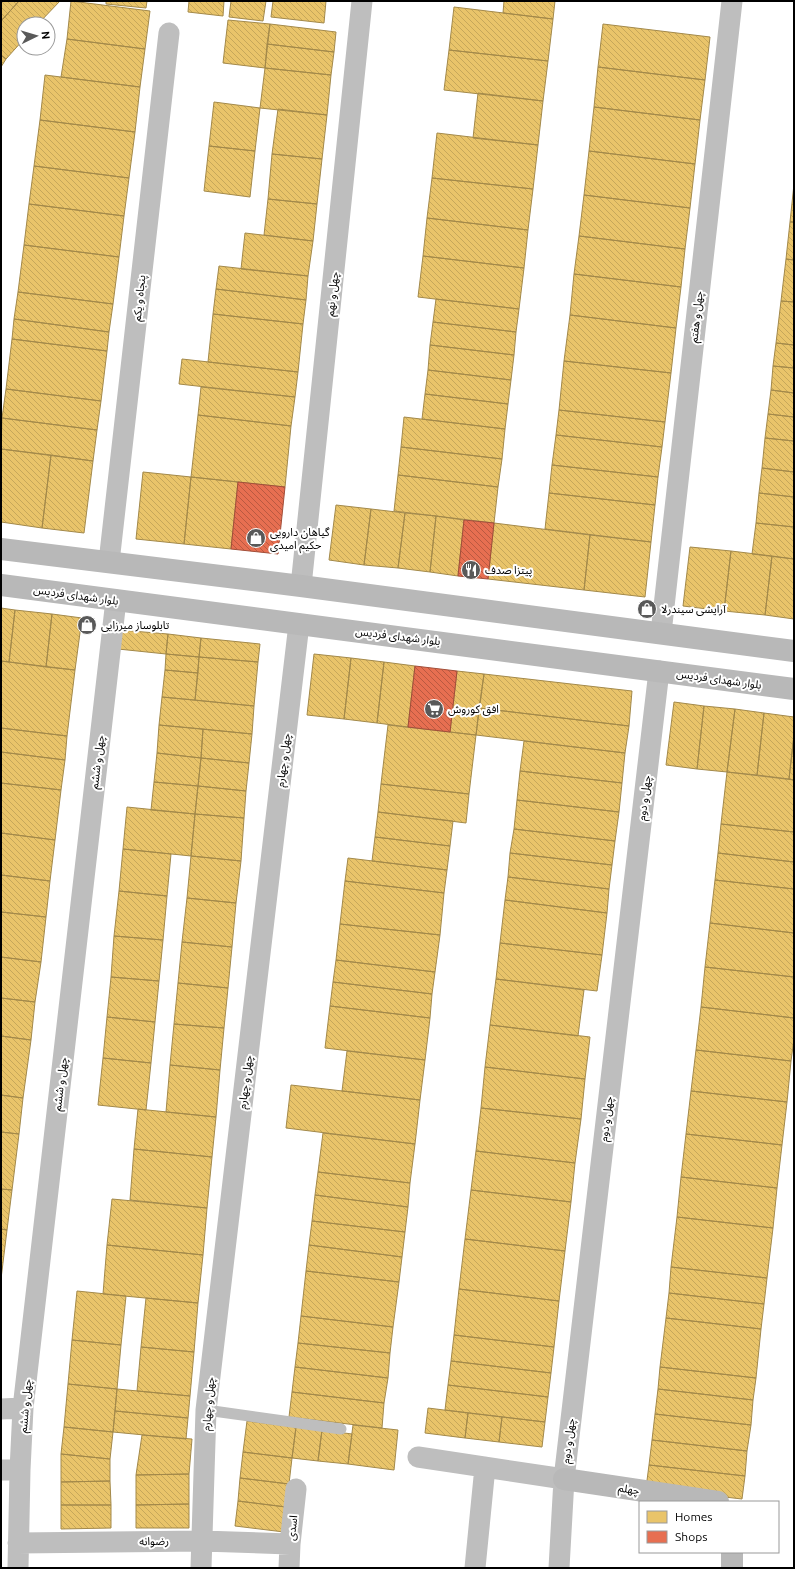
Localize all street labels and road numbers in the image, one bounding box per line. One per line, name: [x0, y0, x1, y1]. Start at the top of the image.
street label: چهل و نهم: [324, 271, 343, 317]
street label: پنجاه و یکم: [131, 274, 150, 322]
street label: چهل و هفتم: [687, 290, 708, 344]
street label: بلوار شهدای فردیس: [33, 583, 119, 608]
street label: بلوار شهدای فردیس: [355, 625, 441, 648]
street label: بلوار شهدای فردیس: [676, 667, 762, 692]
street label: چهل و چهارم: [274, 732, 294, 788]
street label: چهل و ششم: [88, 734, 109, 790]
street label: چهل و دوم: [635, 774, 655, 822]
street label: چهل و چهارم: [236, 1054, 256, 1110]
street label: چهل و ششم: [51, 1056, 72, 1112]
street label: چهل و دوم: [597, 1095, 617, 1143]
street label: چهل و چهارم: [200, 1376, 218, 1432]
street label: چهل و ششم: [17, 1378, 36, 1434]
street label: چهل و دوم: [559, 1417, 579, 1465]
street label: چهلم: [617, 1481, 641, 1500]
street label: اسدی: [285, 1515, 300, 1541]
street label: رضوانه: [139, 1535, 169, 1548]

